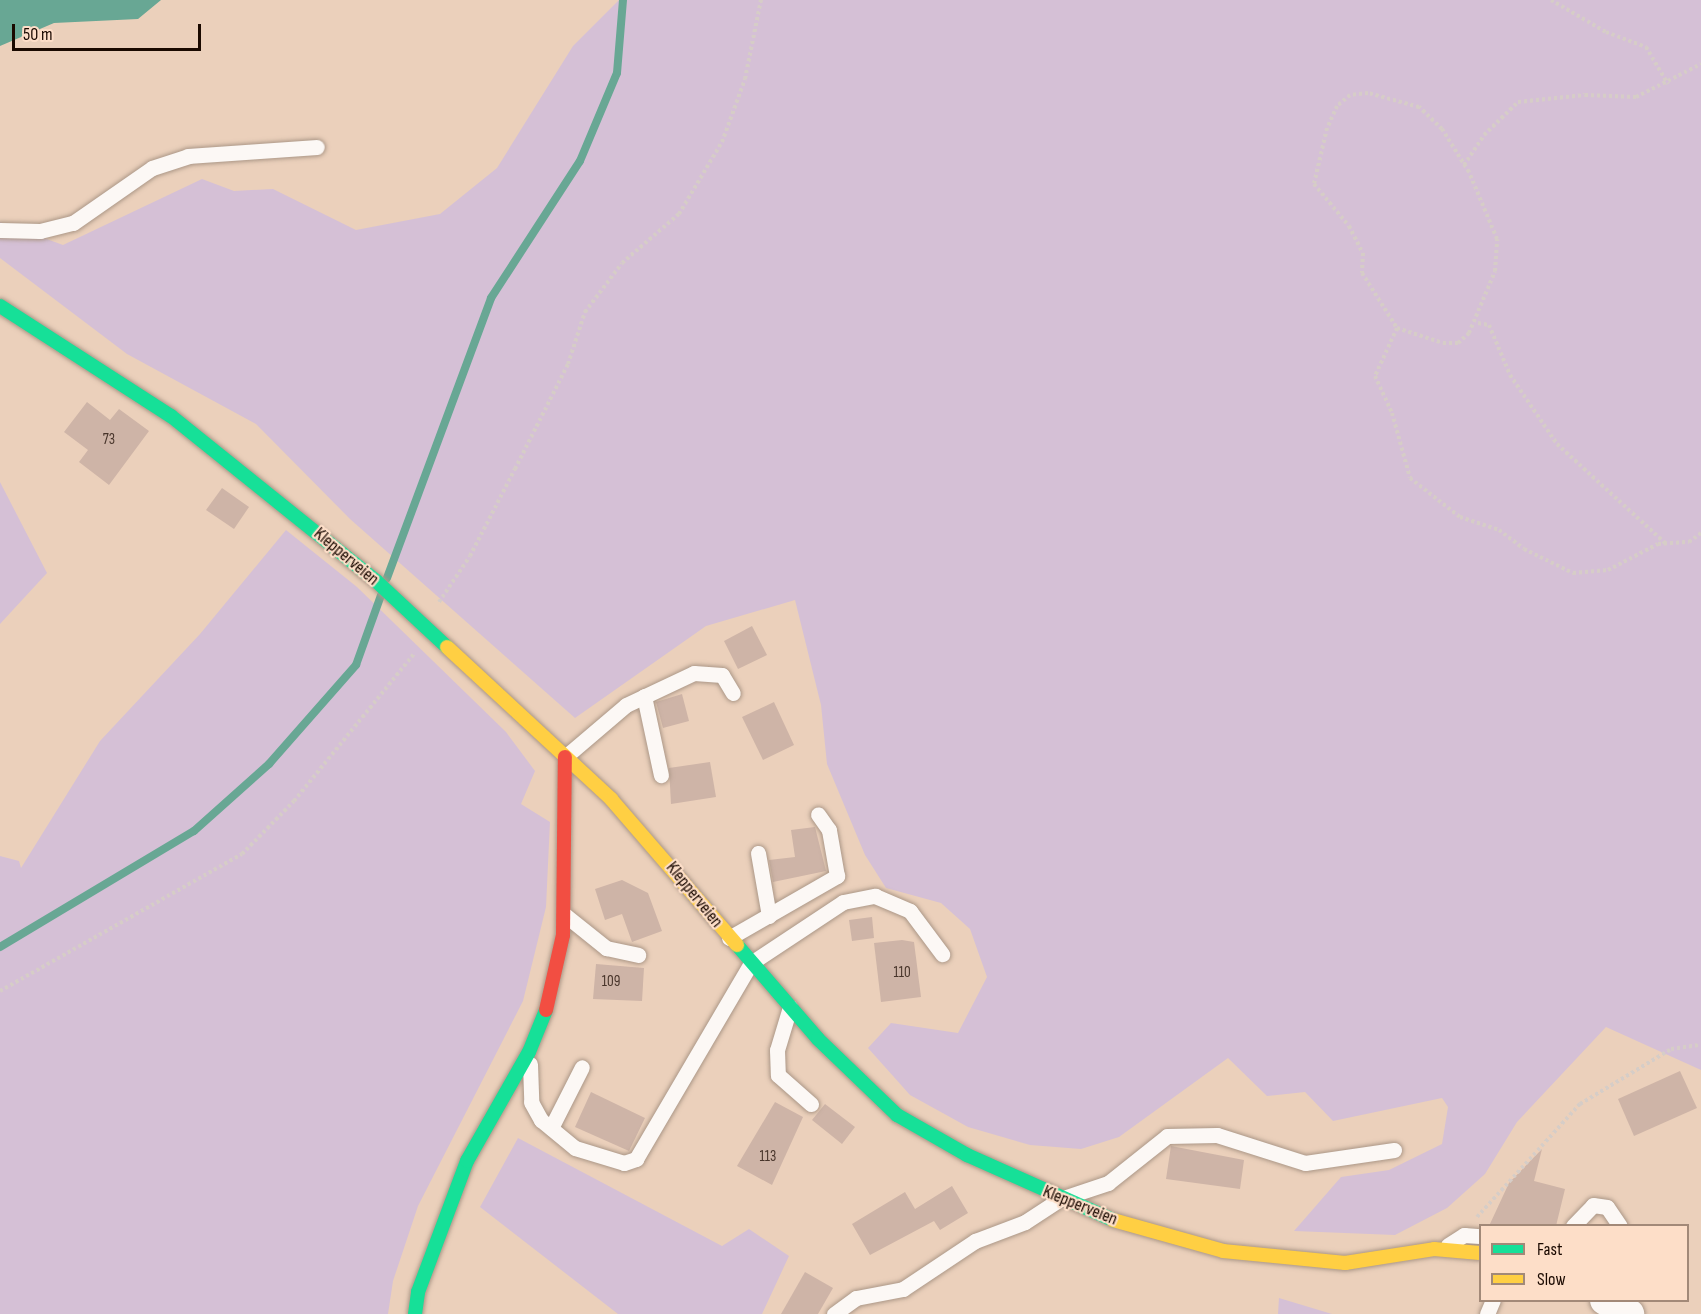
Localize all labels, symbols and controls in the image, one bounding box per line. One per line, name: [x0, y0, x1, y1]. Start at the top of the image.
scale bar: [15, 12, 204, 50]
text: 50 m: [23, 24, 53, 45]
house number: 73: [103, 431, 115, 449]
street label: Klepperveien: [309, 523, 383, 591]
street label: Klepperveien: [661, 858, 727, 932]
house number: 110: [893, 964, 911, 982]
house number: 109: [602, 973, 620, 991]
house number: 113: [760, 1148, 776, 1166]
street label: Klepperveien: [1040, 1181, 1120, 1231]
legend: [1479, 1224, 1689, 1302]
text: Fast: [1537, 1239, 1562, 1260]
text: Slow: [1537, 1269, 1566, 1290]

